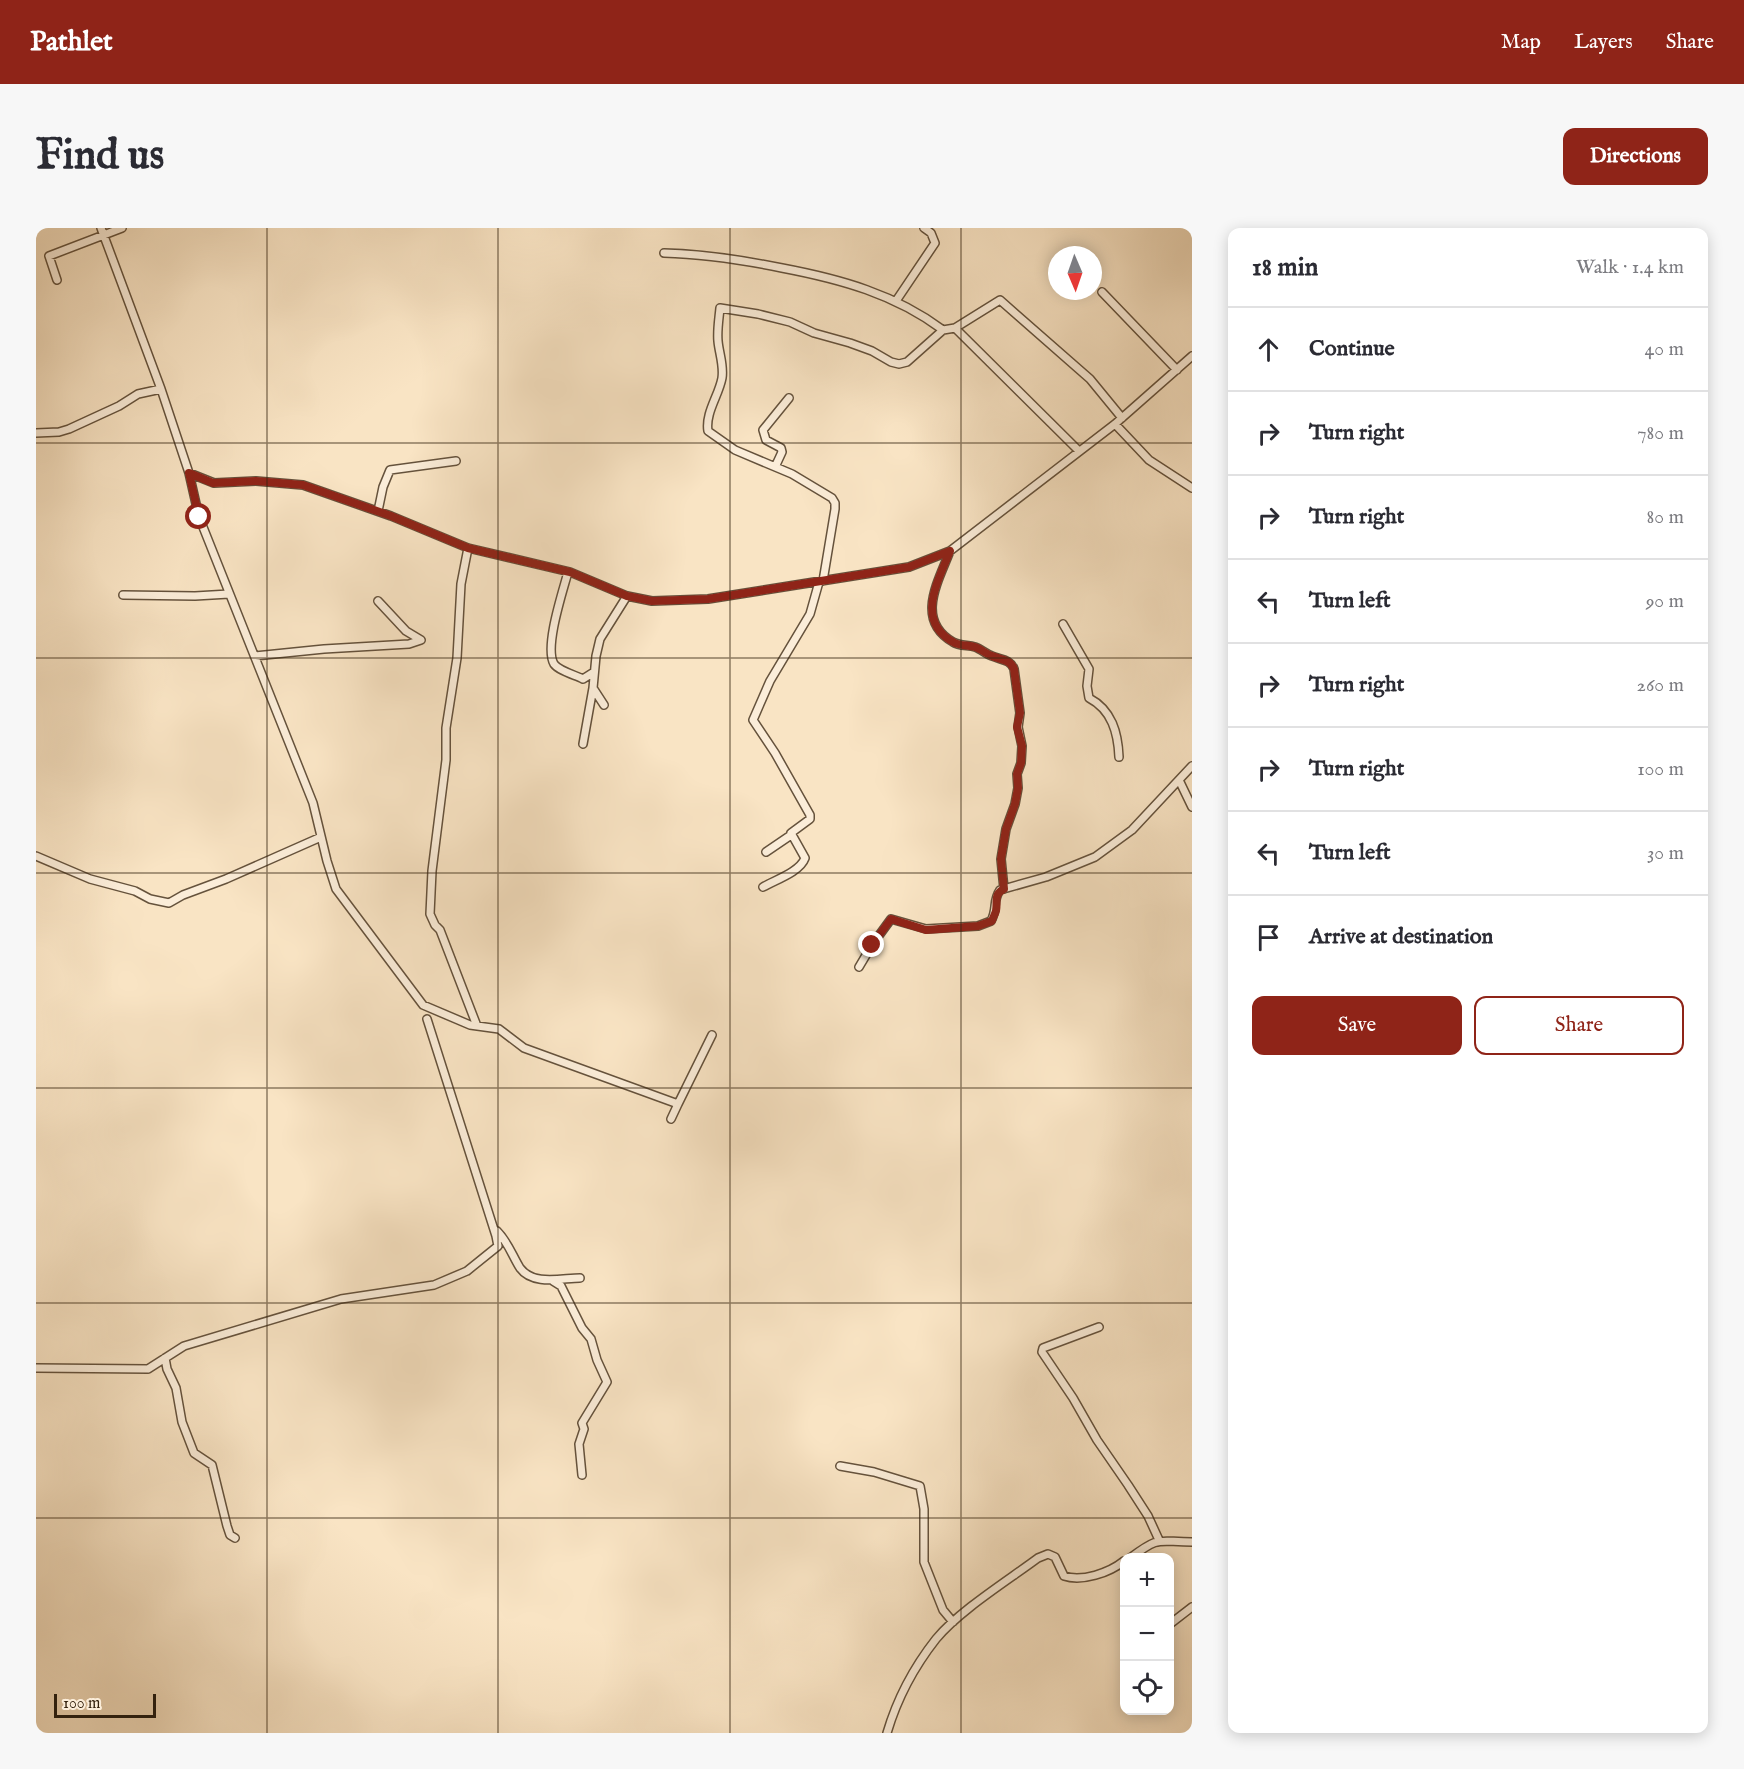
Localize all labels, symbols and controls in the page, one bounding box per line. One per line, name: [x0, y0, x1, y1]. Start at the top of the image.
text: Pathlet: [30, 25, 113, 60]
text: Map: [1501, 29, 1541, 56]
text: Layers: [1574, 29, 1633, 56]
text: Share: [1666, 29, 1714, 56]
button: Directions: [1563, 128, 1708, 185]
text: Find us: [36, 130, 164, 183]
north arrow: [1048, 246, 1102, 300]
text: 18 min: [1252, 251, 1318, 284]
text: Walk · 1.4 km: [1576, 255, 1684, 280]
icon: ahead: [1252, 333, 1285, 366]
text: Continue: [1309, 335, 1395, 363]
text: 40 m: [1645, 337, 1684, 362]
icon: right: [1252, 417, 1285, 450]
text: Turn right: [1309, 419, 1404, 447]
text: 780 m: [1637, 421, 1684, 446]
icon: right: [1252, 501, 1285, 534]
route start: [185, 503, 211, 529]
text: Turn right: [1309, 503, 1404, 531]
text: 80 m: [1647, 505, 1684, 530]
icon: left: [1252, 585, 1285, 618]
text: Turn left: [1309, 587, 1391, 615]
text: 90 m: [1646, 589, 1684, 614]
icon: right: [1252, 669, 1285, 702]
text: Turn right: [1309, 671, 1404, 699]
text: 260 m: [1637, 673, 1684, 698]
icon: right: [1252, 753, 1285, 786]
text: Turn right: [1309, 755, 1404, 783]
text: 100 m: [1637, 757, 1684, 782]
icon: left: [1252, 837, 1285, 870]
text: Turn left: [1309, 839, 1391, 867]
text: 30 m: [1647, 841, 1684, 866]
icon: arrive: [1252, 921, 1285, 954]
text: Arrive at destination: [1309, 923, 1493, 951]
route end: [858, 931, 884, 957]
button: Save: [1252, 996, 1462, 1055]
button: Share: [1474, 996, 1684, 1055]
map controls: [1120, 1553, 1174, 1715]
button: +: [1120, 1553, 1174, 1607]
button: −: [1120, 1607, 1174, 1661]
button: locate: [1120, 1661, 1174, 1715]
scale bar: [54, 1691, 156, 1718]
text: 100 m: [63, 1694, 100, 1714]

